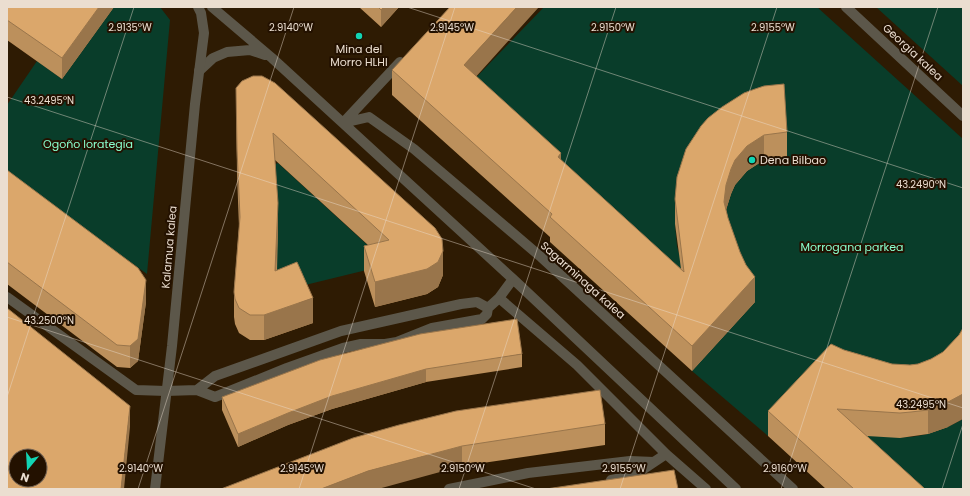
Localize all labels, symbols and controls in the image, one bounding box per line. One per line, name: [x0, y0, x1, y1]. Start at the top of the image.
text: 2.9135°W: [108, 20, 152, 35]
text: 2.9140°W: [269, 20, 313, 35]
text: 2.9145°W: [430, 20, 474, 35]
text: 2.9150°W: [591, 20, 635, 35]
text: 2.9155°W: [751, 20, 795, 35]
street label: Georgia kalea: [879, 20, 947, 84]
marker: Mina del Morro HLHI: [354, 31, 364, 41]
place label: Mina del Morro HLHI: [330, 41, 388, 70]
text: 43.2495°N: [24, 93, 74, 108]
park label: Ogoño lorategia: [43, 136, 133, 152]
place label: Dena Bilbao: [760, 152, 826, 168]
marker: Dena Bilbao: [747, 155, 757, 165]
text: 43.2490°N: [896, 177, 946, 192]
street label: Kalamua kalea: [157, 205, 181, 289]
street label: Sagarminaga kalea: [537, 237, 629, 323]
park label: Morrogana parkea: [801, 239, 903, 255]
text: 43.2500°N: [24, 313, 74, 328]
text: 43.2495°N: [896, 397, 946, 412]
north arrow: [8, 448, 48, 488]
text: 2.9140°W: [119, 461, 163, 476]
text: 2.9145°W: [280, 461, 324, 476]
text: 2.9150°W: [441, 461, 485, 476]
text: 2.9155°W: [602, 461, 646, 476]
text: 2.9160°W: [763, 461, 807, 476]
text: N: [18, 469, 31, 486]

